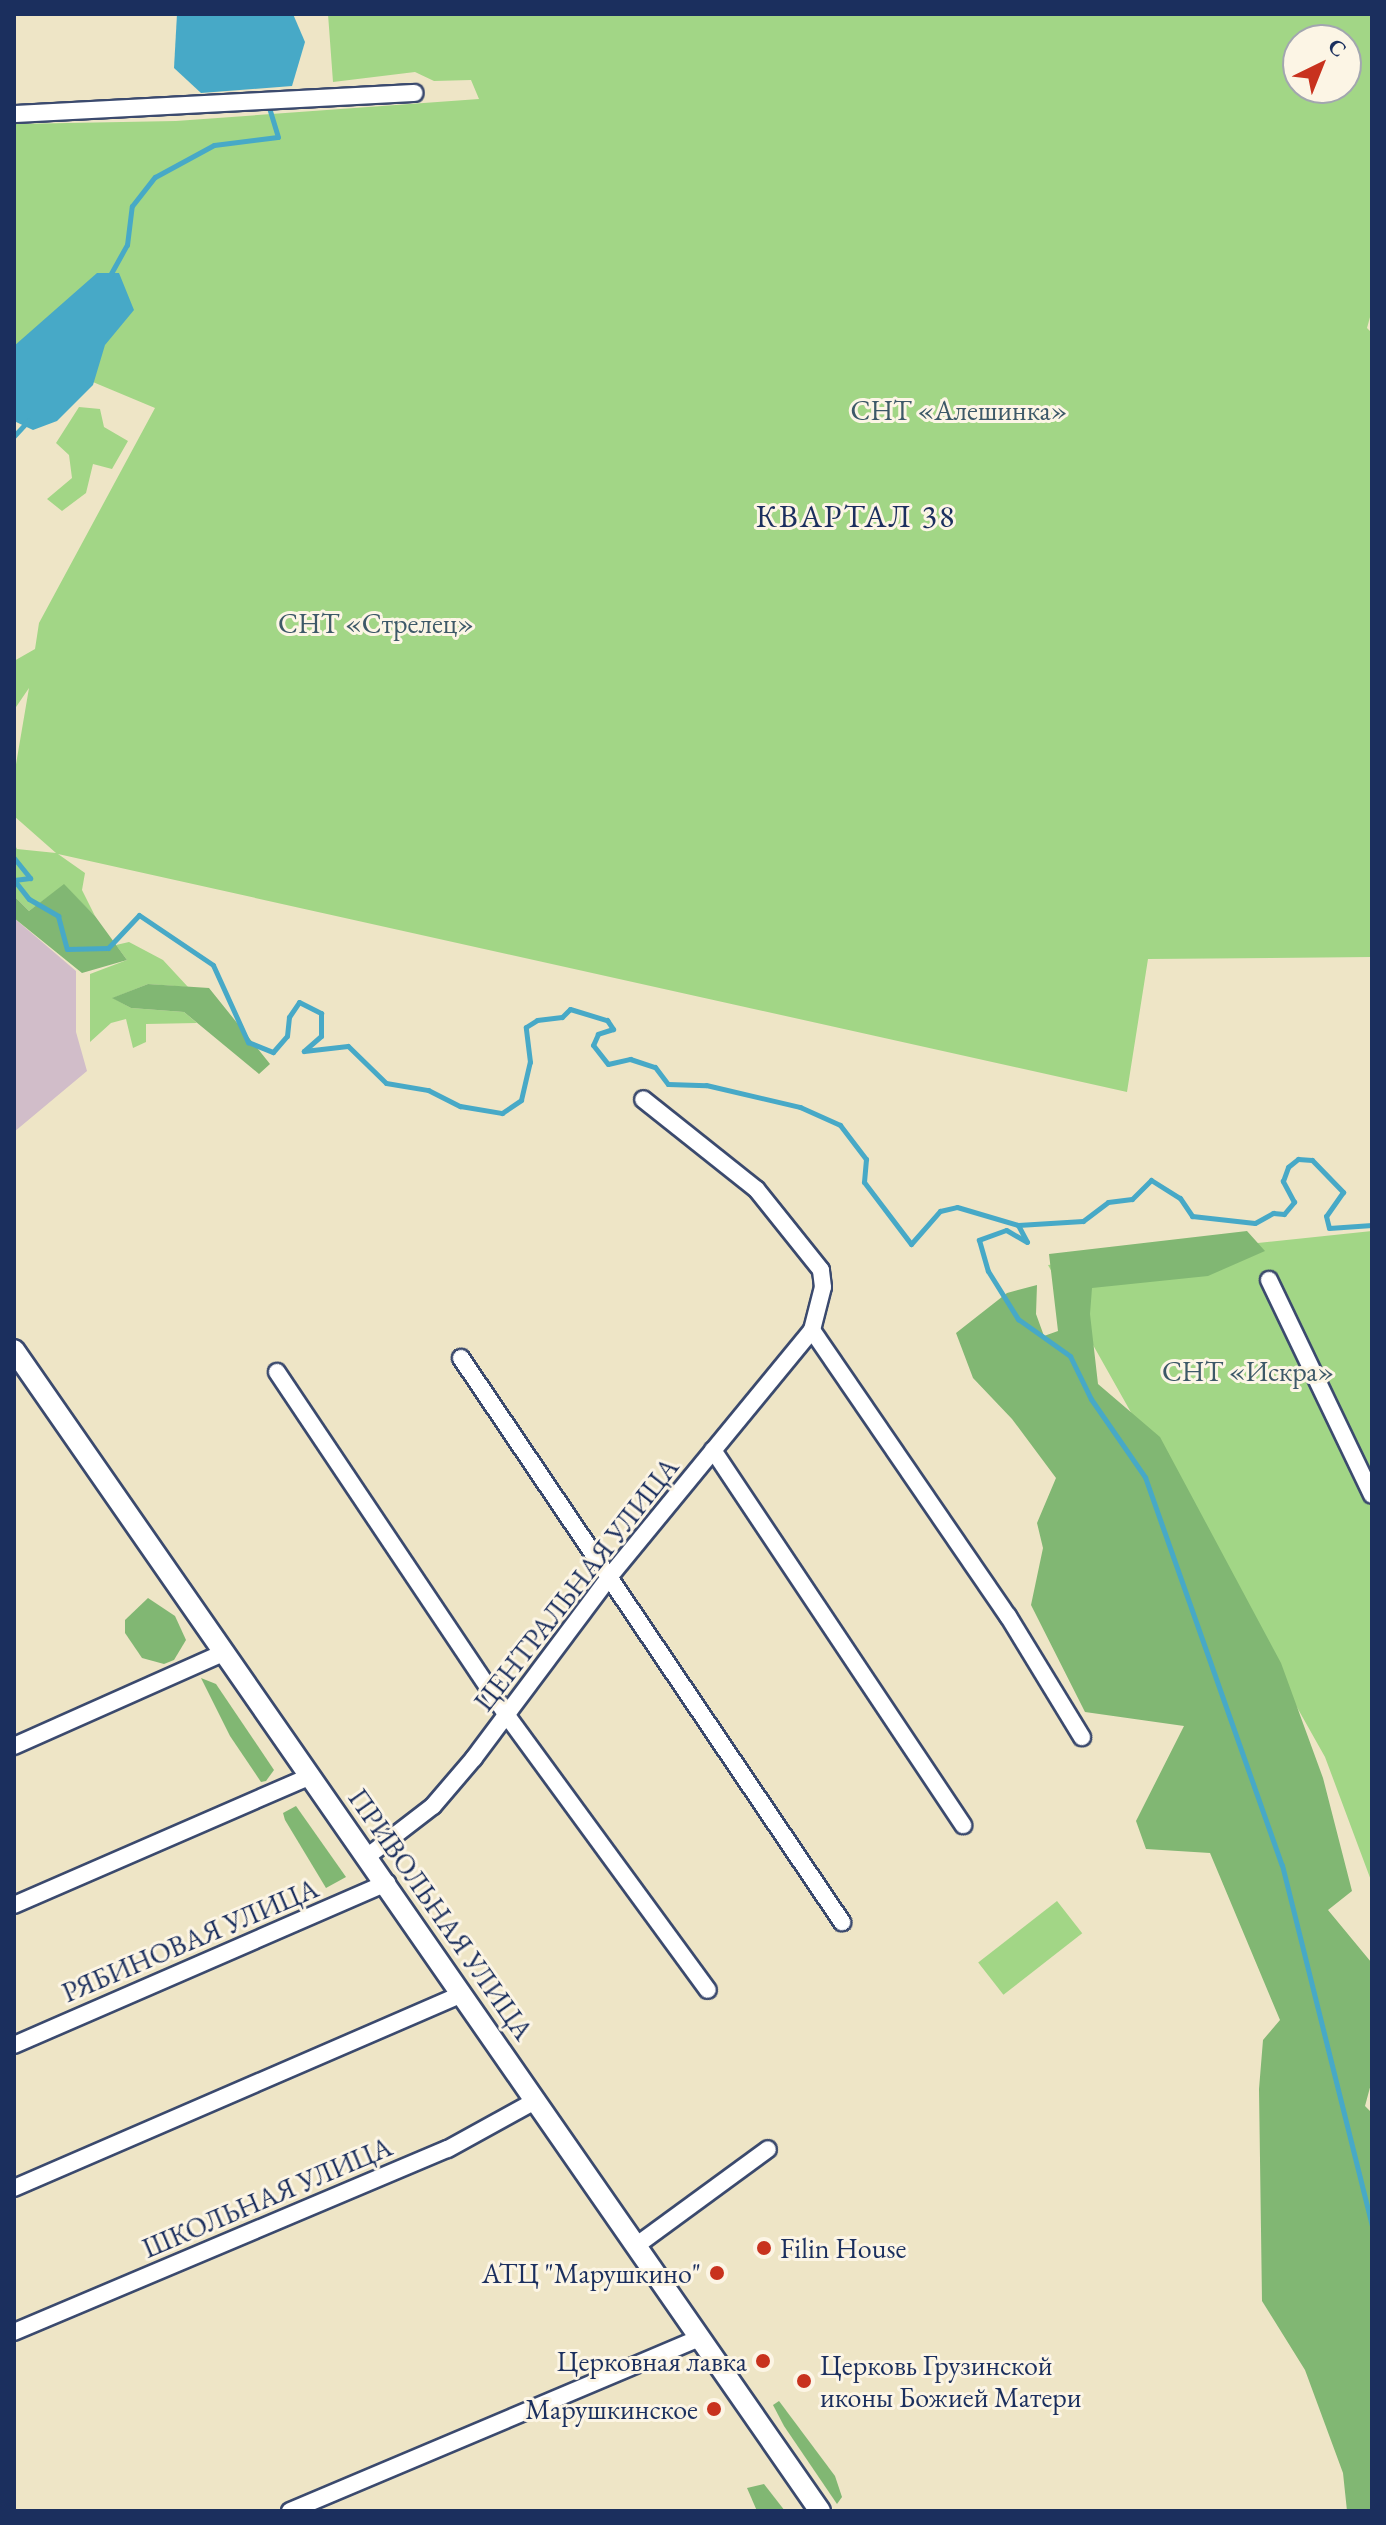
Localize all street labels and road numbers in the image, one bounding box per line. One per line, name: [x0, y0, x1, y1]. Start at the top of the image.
street label: ЦЕНТРАЛЬНАЯ УЛИЦА: [467, 1451, 685, 1717]
street label: ПРИВОЛЬНАЯ УЛИЦА: [341, 1782, 541, 2046]
street label: РЯБИНОВАЯ УЛИЦА: [57, 1871, 323, 2009]
street label: ШКОЛЬНАЯ УЛИЦА: [137, 2129, 397, 2265]

